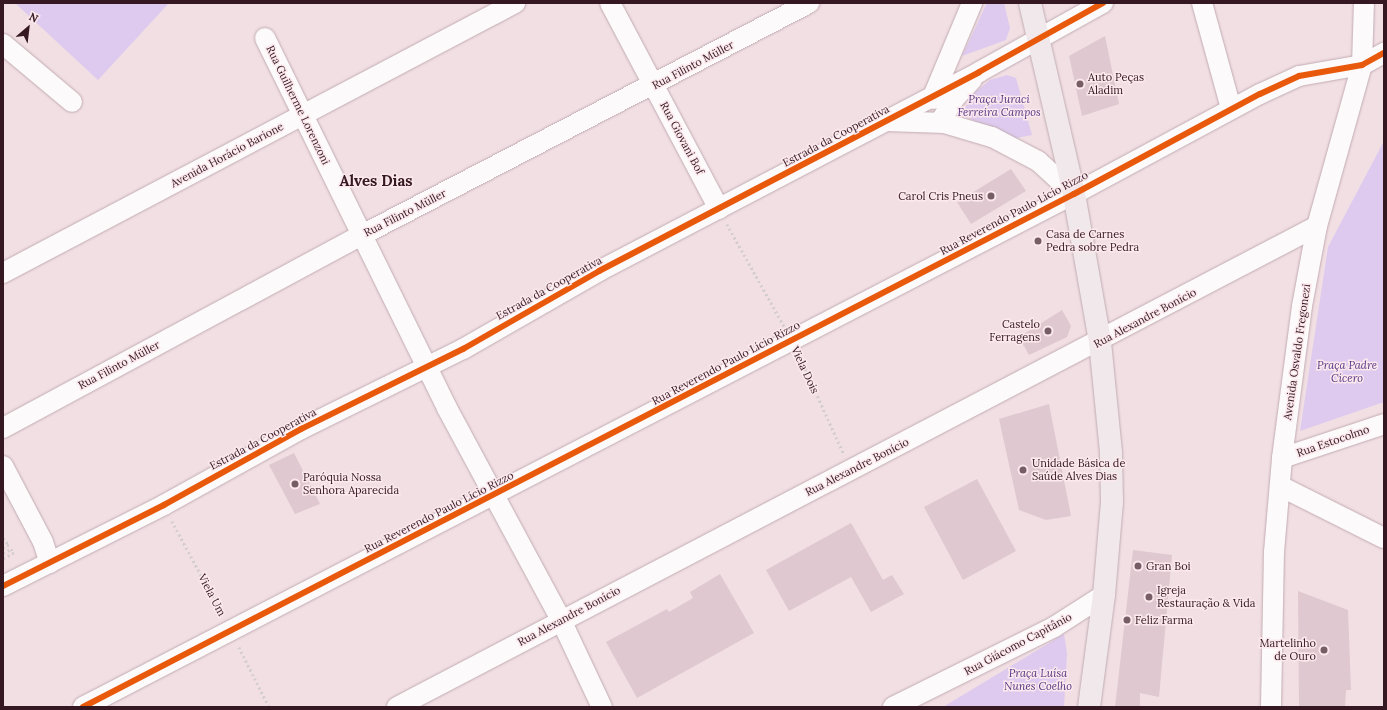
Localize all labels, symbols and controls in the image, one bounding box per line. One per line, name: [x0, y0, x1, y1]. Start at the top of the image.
north arrow: [8, 8, 48, 48]
text: N: [27, 9, 41, 26]
street label: Rua Filinto Müller: [650, 38, 736, 92]
street label: Rua Guilherme Lorenzoni: [263, 43, 333, 167]
place label: Auto Peças Aladim: [1088, 71, 1144, 97]
marker: Auto Peças Aladim: [1075, 79, 1085, 89]
park label: Praça Juraci Ferreira Campos: [957, 93, 1041, 119]
street label: Rua Giovani Bof: [657, 99, 707, 177]
street label: Estrada da Cooperativa: [781, 102, 891, 170]
street label: Avenida Horácio Barione: [168, 120, 286, 190]
street label: Rua Reverendo Paulo Lício Rizzo: [938, 168, 1090, 258]
district label: Alves Dias: [339, 172, 413, 190]
street label: Rua Filinto Müller: [362, 187, 448, 239]
place label: Carol Cris Pneus: [898, 189, 983, 203]
marker: Carol Cris Pneus: [986, 191, 996, 201]
place label: Casa de Carnes Pedra sobre Pedra: [1046, 228, 1139, 254]
marker: Casa de Carnes Pedra sobre Pedra: [1033, 236, 1043, 246]
street label: Estrada da Cooperativa: [494, 253, 604, 323]
street label: Avenida Osvaldo Fregonezi: [1281, 283, 1313, 421]
street label: Rua Alexandre Bonício: [1091, 285, 1199, 351]
street label: Rua Reverendo Paulo Lício Rizzo: [650, 318, 802, 408]
place label: Castelo Ferragens: [989, 318, 1040, 344]
marker: Castelo Ferragens: [1043, 326, 1053, 336]
street label: Rua Filinto Müller: [76, 338, 162, 392]
street label: Viela Dois: [788, 344, 822, 396]
park label: Praça Padre Cícero: [1317, 359, 1377, 385]
street label: Estrada da Cooperativa: [208, 405, 318, 473]
street label: Rua Estocolmo: [1295, 422, 1371, 460]
street label: Rua Alexandre Bonício: [803, 435, 911, 499]
place label: Unidade Básica de Saúde Alves Dias: [1032, 457, 1125, 483]
marker: Unidade Básica de Saúde Alves Dias: [1017, 464, 1029, 476]
street label: Rua Reverendo Paulo Lício Rizzo: [362, 468, 516, 556]
place label: Paróquia Nossa Senhora Aparecida: [303, 471, 399, 497]
marker: Paróquia Nossa Senhora Aparecida: [290, 479, 300, 489]
place label: Gran Boi: [1146, 559, 1191, 573]
marker: Gran Boi: [1133, 561, 1143, 571]
street label: Viela Um: [195, 572, 229, 618]
street label: Rua Alexandre Bonício: [515, 583, 623, 649]
place label: Igreja Restauração & Vida: [1157, 584, 1255, 610]
marker: Igreja Restauração & Vida: [1144, 592, 1154, 602]
street label: Rua Giácomo Capitânio: [962, 610, 1074, 678]
place label: Feliz Farma: [1135, 613, 1193, 627]
marker: Feliz Farma: [1122, 615, 1132, 625]
place label: Martelinho de Ouro: [1259, 637, 1316, 663]
marker: Martelinho de Ouro: [1319, 645, 1329, 655]
park label: Praça Luísa Nunes Coelho: [1004, 667, 1072, 693]

